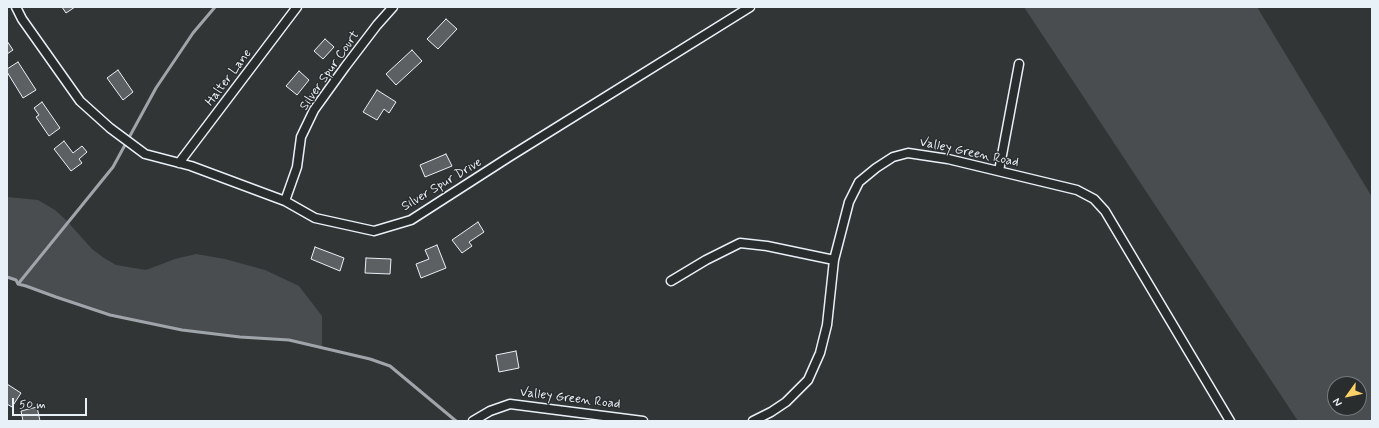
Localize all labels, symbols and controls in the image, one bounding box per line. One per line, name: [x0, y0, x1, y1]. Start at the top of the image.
street label: Silver Spur Court: [297, 28, 363, 114]
street label: Halter Lane: [203, 46, 255, 110]
street label: Valley Green Road: [918, 135, 1020, 171]
street label: Silver Spur Drive: [399, 155, 485, 215]
north arrow: [1327, 376, 1367, 416]
street label: Valley Green Road: [519, 385, 621, 413]
scale bar: [14, 390, 89, 416]
text: N: [1330, 395, 1346, 409]
text: 50 m: [19, 397, 46, 413]

